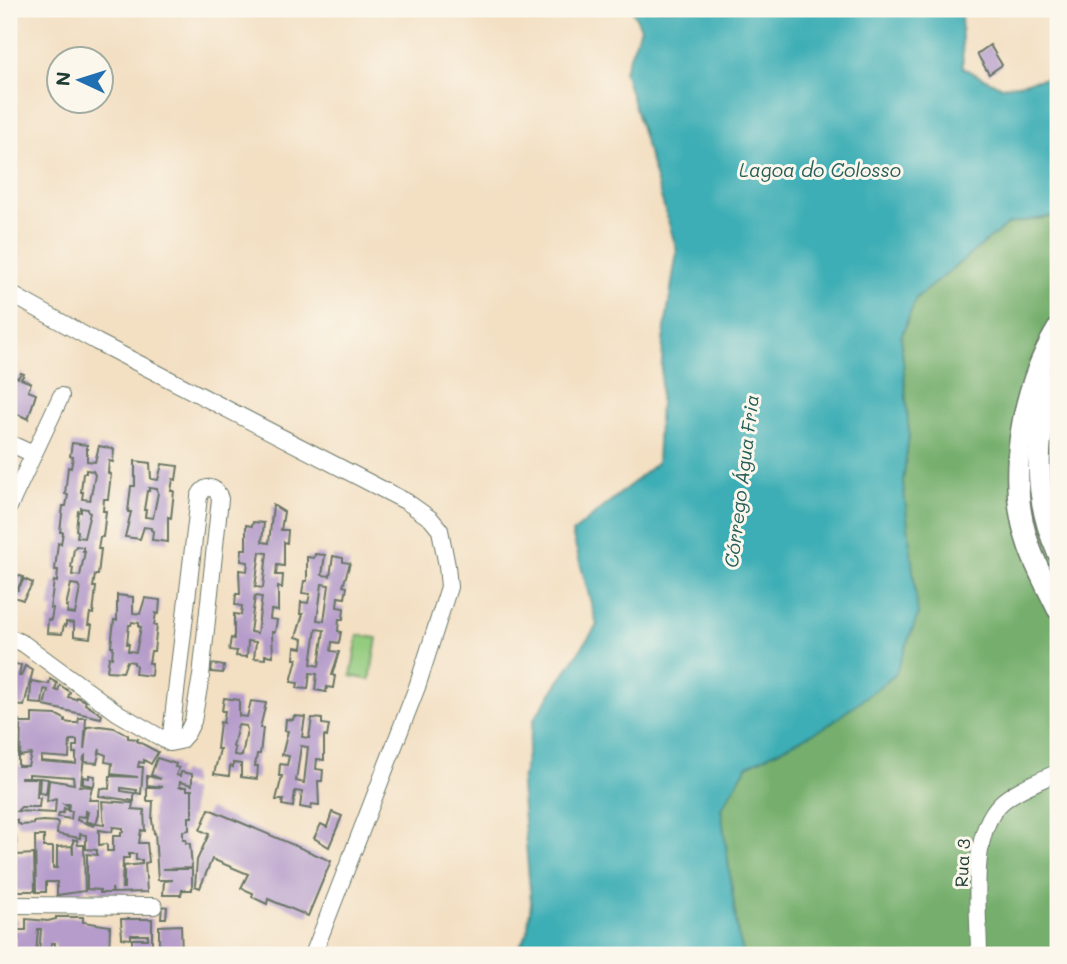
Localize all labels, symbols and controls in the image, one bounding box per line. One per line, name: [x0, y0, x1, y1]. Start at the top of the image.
north arrow: [46, 46, 116, 116]
text: N: [50, 71, 76, 87]
water label: Lagoa do Colosso: [739, 157, 901, 182]
water label: Córrego Água Fria: [718, 393, 764, 569]
street label: Rua 3: [949, 838, 975, 888]

